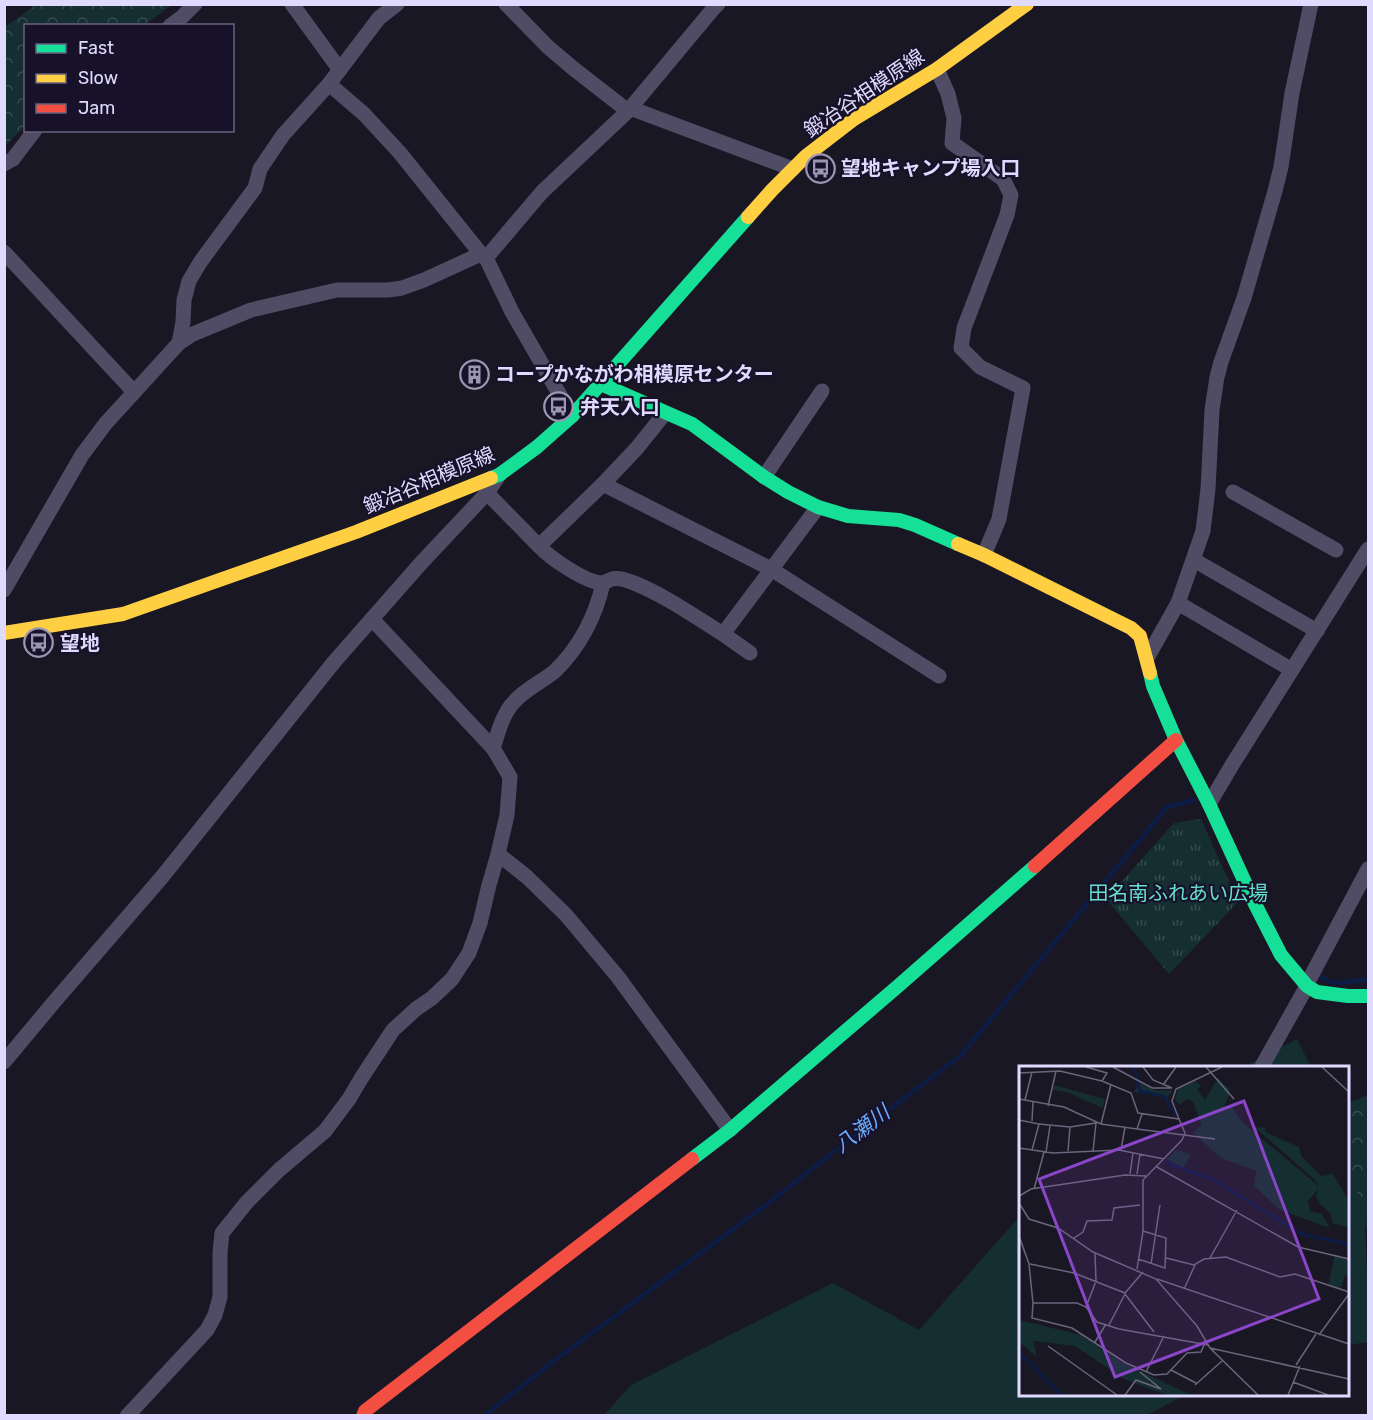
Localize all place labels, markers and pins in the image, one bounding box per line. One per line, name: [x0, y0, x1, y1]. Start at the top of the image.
bus stop icon: 望地キャンプ場入口: [804, 152, 836, 184]
place label: 望地キャンプ場入口: [841, 156, 1020, 180]
building icon: コープかながわ相模原センター: [458, 358, 490, 390]
place label: コープかながわ相模原センター: [495, 362, 774, 386]
bus stop icon: 弁天入口: [543, 391, 575, 423]
place label: 弁天入口: [580, 395, 660, 419]
bus stop icon: 望地: [23, 627, 55, 659]
place label: 望地: [60, 631, 100, 655]

